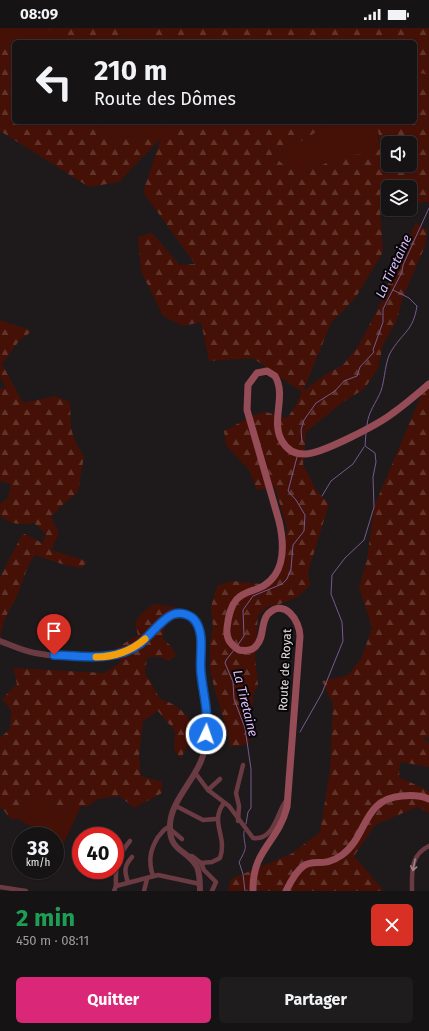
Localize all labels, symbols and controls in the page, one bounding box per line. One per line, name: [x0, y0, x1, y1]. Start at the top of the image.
text: 08:09: [20, 5, 58, 23]
text: 210 m: [94, 54, 168, 87]
icon: left: [28, 56, 80, 108]
text: Route des Dômes: [94, 88, 236, 110]
map controls: [381, 136, 417, 216]
button: sound: [381, 136, 417, 172]
button: layers: [381, 180, 417, 216]
water label: La Tiretaine: [372, 232, 415, 300]
pin: [37, 614, 71, 655]
icon: arrive: [43, 620, 65, 642]
street label: Route de Royat: [276, 628, 294, 712]
water label: La Tiretaine: [230, 668, 261, 738]
position arrow: [185, 713, 227, 755]
speed limit sign: 40: [72, 827, 124, 879]
text: 38: [27, 836, 49, 860]
text: km/h: [26, 857, 50, 869]
one-way arrow: [409, 858, 417, 871]
text: 2 min: [16, 904, 75, 932]
button: close: [371, 904, 413, 946]
text: 450 m · 08:11: [16, 933, 89, 948]
button: Quitter: [16, 977, 211, 1023]
button: Partager: [219, 977, 413, 1023]

